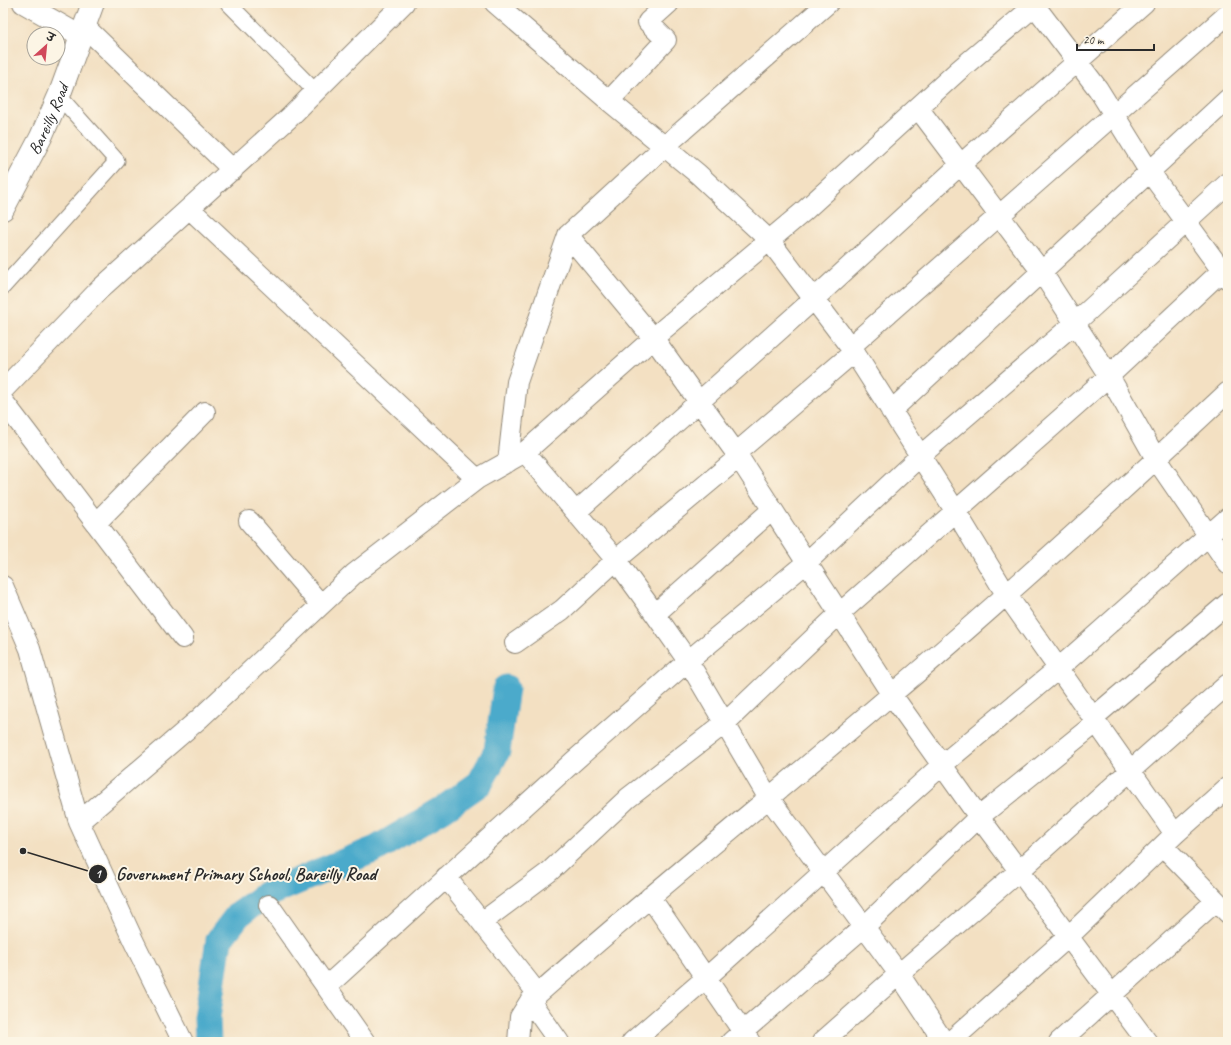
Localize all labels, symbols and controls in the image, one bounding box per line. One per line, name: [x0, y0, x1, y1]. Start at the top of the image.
north arrow: [26, 26, 66, 66]
scale bar: [1077, 26, 1154, 52]
text: उ: [43, 29, 58, 46]
text: 20 m: [1083, 32, 1105, 48]
street label: Bareilly Road: [24, 78, 75, 158]
callout: Government Primary School, Bareilly Road: [88, 859, 384, 889]
text: Government Primary School, Bareilly Road: [116, 863, 380, 885]
text: 1: [95, 866, 102, 882]

